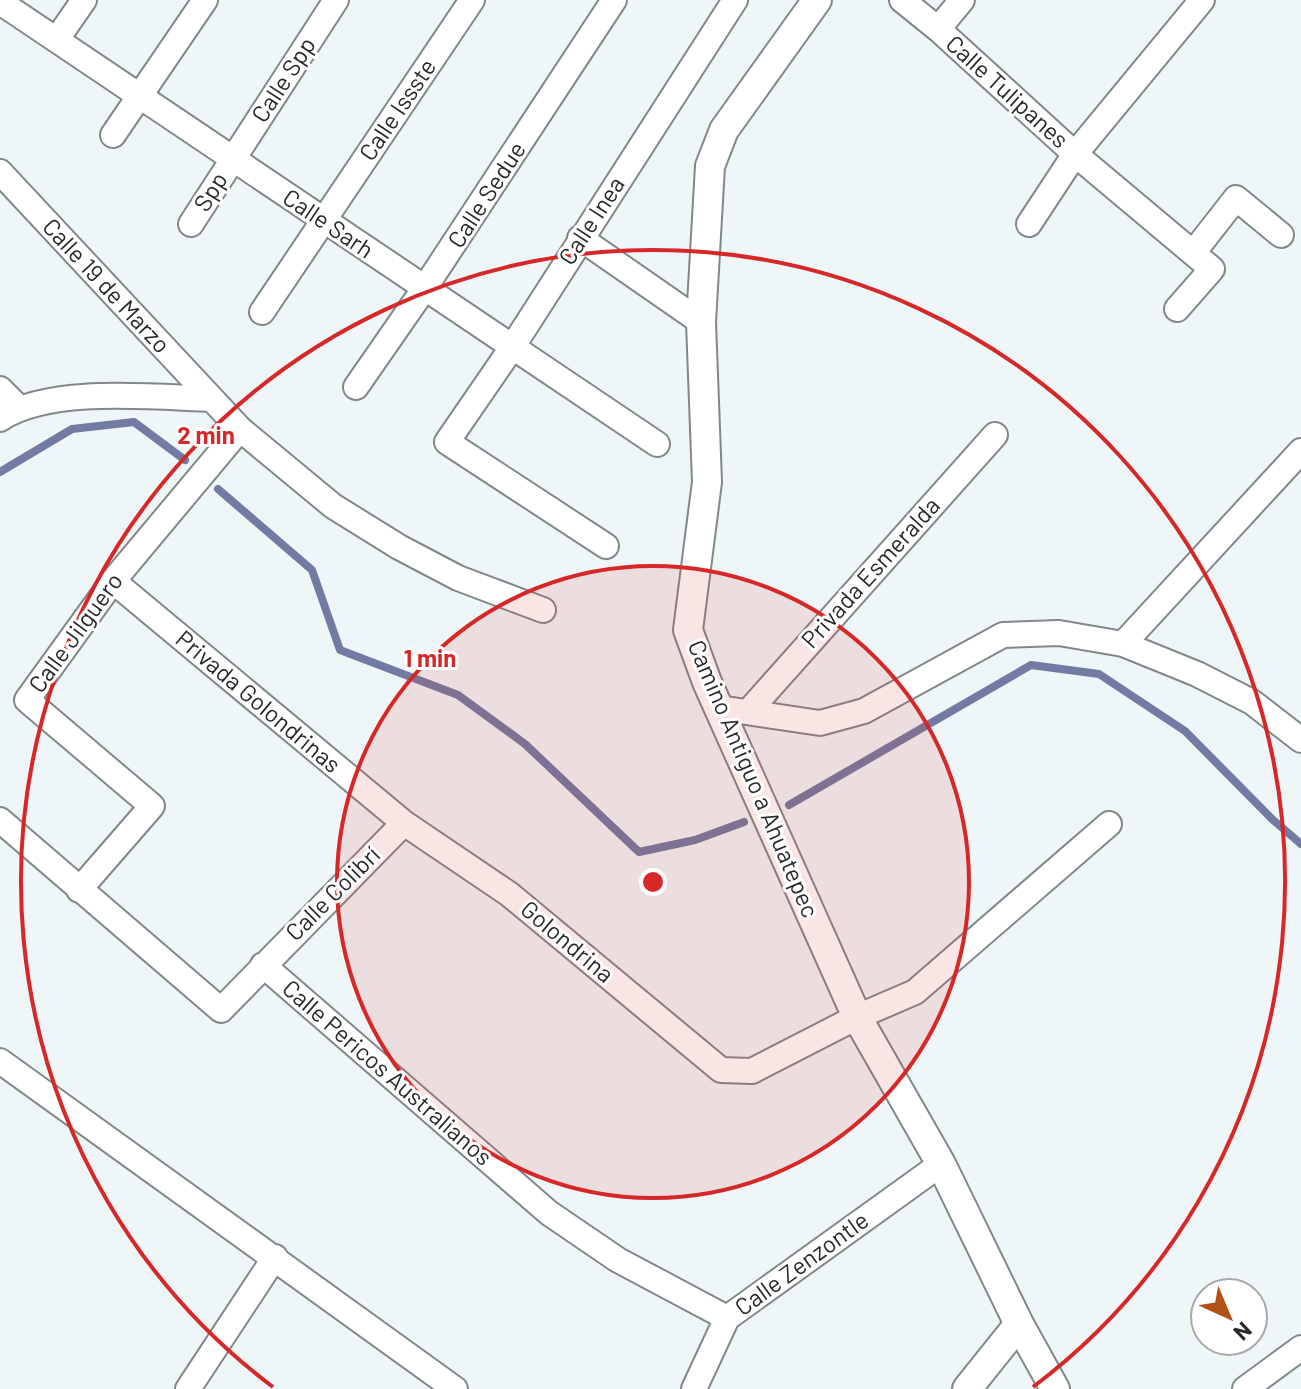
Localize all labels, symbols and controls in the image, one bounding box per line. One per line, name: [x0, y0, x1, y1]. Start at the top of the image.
street label: Calle Tulipanes: [941, 28, 1075, 153]
street label: Calle Spp: [244, 31, 321, 127]
street label: Calle Issste: [352, 53, 441, 166]
street label: Calle Sedue: [441, 136, 531, 253]
street label: Spp: [187, 166, 233, 216]
street label: Calle Inea: [552, 171, 630, 270]
street label: Calle Sarh: [278, 182, 380, 264]
street label: Calle 19 de Marzo: [37, 212, 177, 358]
text: 2 min: [177, 420, 235, 449]
street label: Privada Esmeralda: [795, 491, 945, 653]
street label: Calle Jilguero: [22, 567, 128, 698]
street label: Privada Golondrinas: [171, 623, 347, 778]
street label: Camino Antiguo a Ahuatepec: [683, 635, 826, 921]
text: 1 min: [404, 643, 456, 672]
street label: Calle Colibrí: [279, 840, 385, 946]
centre of rings: [639, 868, 667, 896]
street label: Golondrina: [516, 894, 620, 988]
street label: Calle Pericos Australianos: [277, 973, 499, 1171]
street label: Calle Zenzontle: [729, 1205, 874, 1321]
north arrow: [1189, 1277, 1269, 1357]
text: N: [1229, 1318, 1258, 1347]

